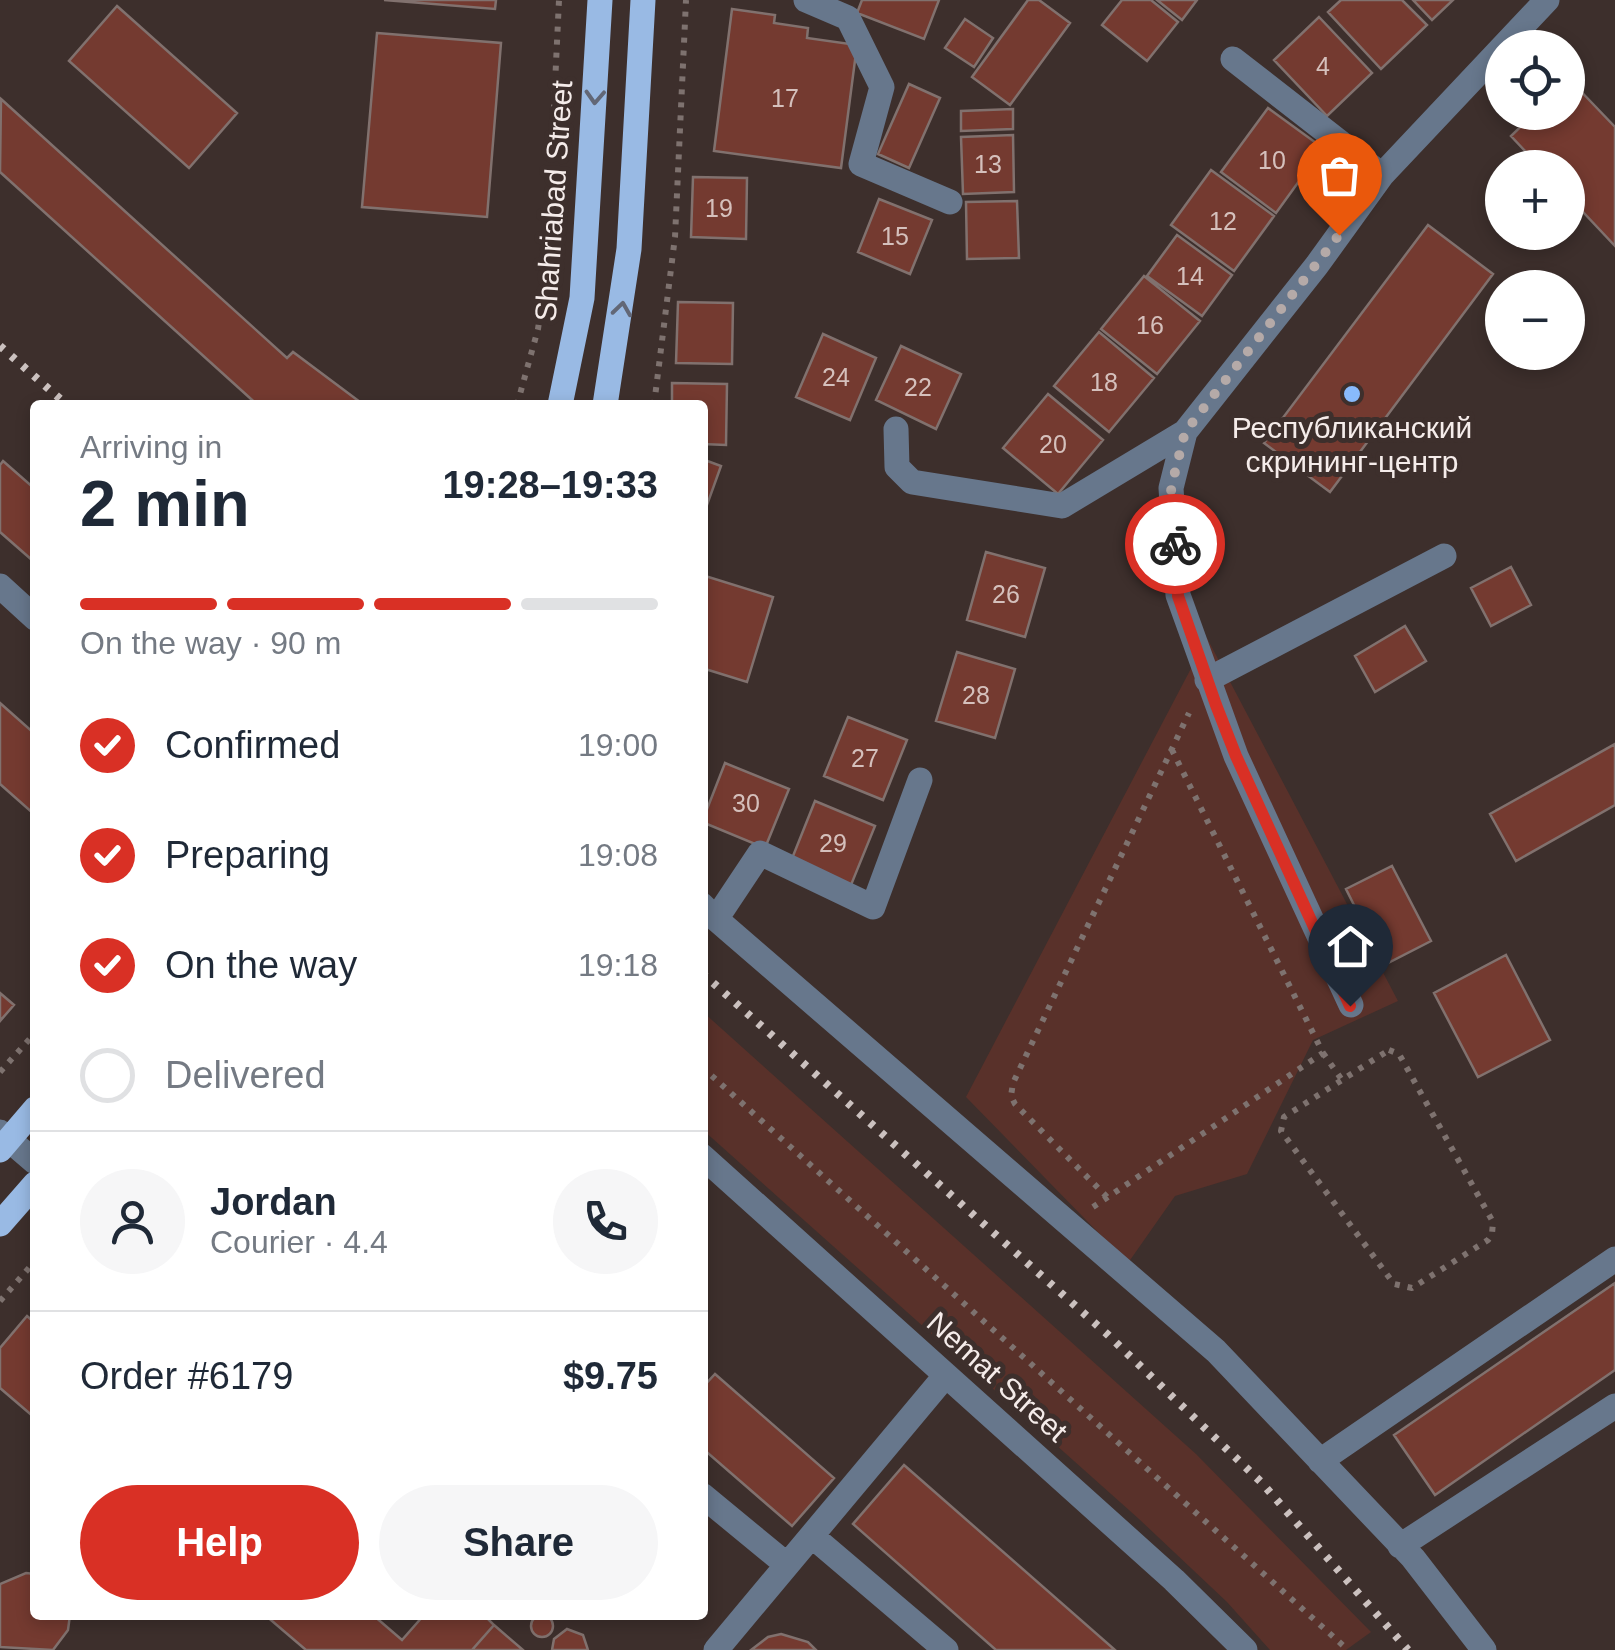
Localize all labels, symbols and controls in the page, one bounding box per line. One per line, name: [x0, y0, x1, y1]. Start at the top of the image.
map controls: [1485, 30, 1585, 370]
button: locate: [1485, 30, 1585, 130]
house number: 4: [1316, 52, 1330, 80]
street label: Shahriabad Street: [529, 79, 578, 323]
house number: 17: [771, 84, 799, 112]
one-way arrow: [585, 90, 606, 106]
pin: [1297, 133, 1382, 236]
house number: 10: [1258, 146, 1286, 174]
icon: bag: [1312, 148, 1367, 203]
house number: 13: [974, 150, 1002, 178]
button: +: [1485, 150, 1585, 250]
house number: 19: [705, 194, 733, 222]
house number: 12: [1209, 207, 1237, 235]
house number: 15: [881, 222, 909, 250]
house number: 14: [1176, 262, 1204, 290]
button: −: [1485, 270, 1585, 370]
one-way arrow: [610, 301, 631, 317]
house number: 16: [1136, 311, 1164, 339]
house number: 24: [822, 363, 850, 391]
house number: 18: [1090, 368, 1118, 396]
house number: 22: [904, 373, 932, 401]
marker: Республиканский скрининг-центр: [1341, 383, 1363, 405]
place label: Республиканский скрининг-центр: [1232, 411, 1472, 478]
text: Arriving in: [80, 429, 222, 465]
house number: 20: [1039, 430, 1067, 458]
text: 19:28–19:33: [442, 464, 658, 506]
text: 2 min: [80, 467, 250, 540]
courier: [1125, 494, 1225, 594]
icon: bike: [1148, 517, 1203, 572]
house number: 26: [992, 580, 1020, 608]
text: On the way · 90 m: [80, 625, 341, 661]
house number: 28: [962, 681, 990, 709]
icon: check: [80, 718, 135, 773]
text: Confirmed: [165, 724, 340, 766]
text: 19:00: [578, 727, 658, 763]
house number: 27: [851, 744, 879, 772]
house number: 30: [732, 789, 760, 817]
icon: check: [80, 828, 135, 883]
house number: 29: [819, 829, 847, 857]
text: Preparing: [165, 834, 330, 876]
text: 19:08: [578, 837, 658, 873]
pin: [1308, 904, 1393, 1007]
icon: home: [1323, 919, 1378, 974]
icon: check: [80, 938, 135, 993]
text: On the way: [165, 944, 357, 986]
text: 19:18: [578, 947, 658, 983]
text: Delivered: [165, 1054, 326, 1096]
button: person: [80, 1169, 185, 1274]
button: phone: [553, 1169, 658, 1274]
text: Jordan: [210, 1181, 337, 1223]
text: Courier · 4.4: [210, 1224, 388, 1260]
street label: Nemat Street: [921, 1305, 1075, 1448]
text: Order #6179: [80, 1355, 293, 1397]
text: $9.75: [563, 1355, 658, 1397]
button: Help: [80, 1485, 359, 1600]
button: Share: [379, 1485, 658, 1600]

